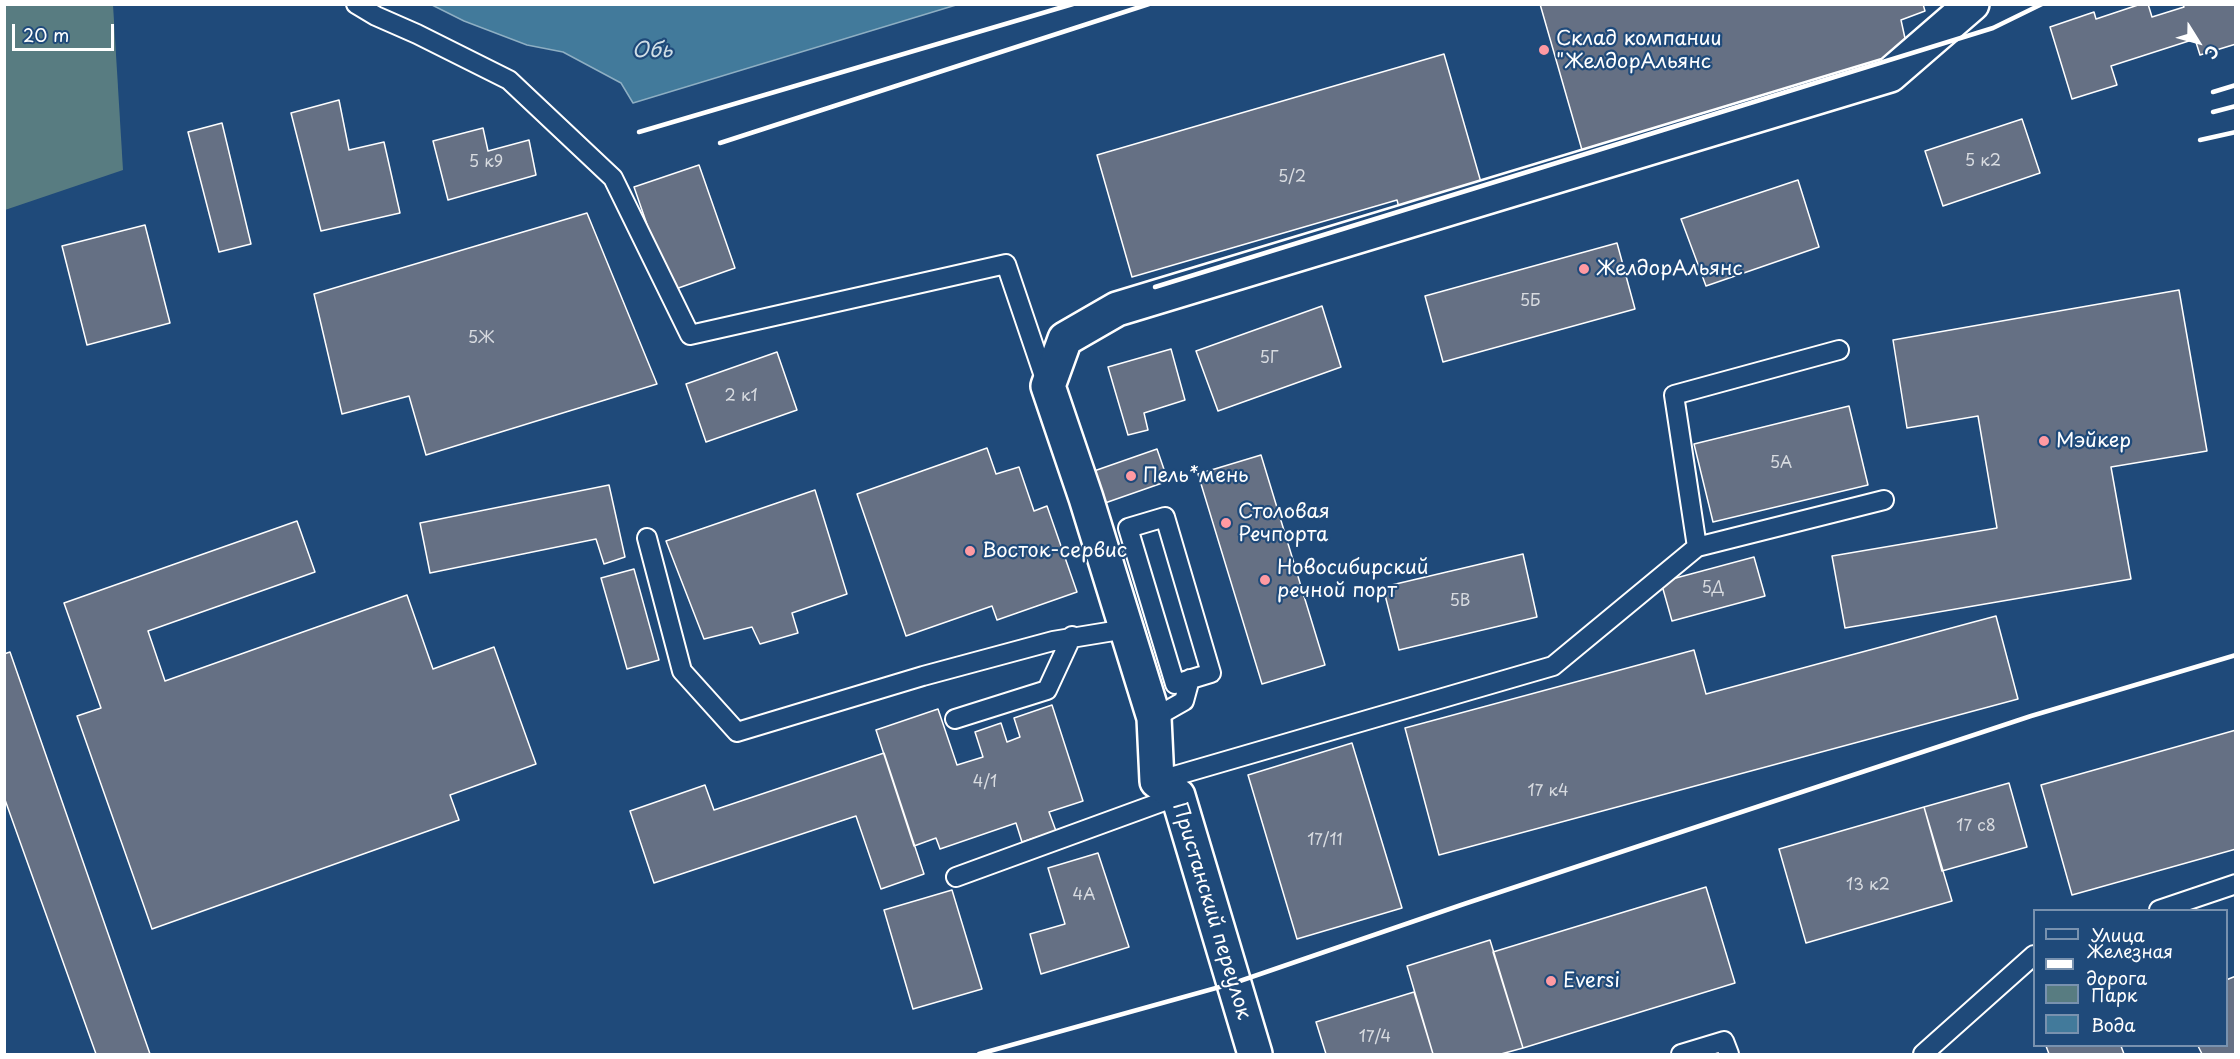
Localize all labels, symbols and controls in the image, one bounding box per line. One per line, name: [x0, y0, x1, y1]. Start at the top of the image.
scale bar: [15, 12, 117, 50]
north arrow: [2168, 12, 2228, 72]
text: 20 m: [23, 21, 69, 48]
place label: Склад компании "ЖелдорАльянс: [1556, 27, 1722, 74]
water label: Обь: [632, 38, 672, 64]
text: С: [2199, 41, 2226, 65]
marker: Склад компании "ЖелдорАльянс: [1537, 43, 1551, 57]
house number: 5 к2: [1965, 152, 2001, 172]
house number: 5 к9: [469, 153, 503, 173]
house number: 5/2: [1278, 168, 1306, 188]
place label: ЖелдорАльянс: [1596, 257, 1743, 281]
marker: ЖелдорАльянс: [1577, 262, 1591, 276]
house number: 5Б: [1520, 292, 1540, 312]
house number: 5Ж: [468, 329, 494, 349]
house number: 5Г: [1260, 349, 1278, 369]
house number: 2 к1: [724, 387, 758, 407]
place label: Мэйкер: [2056, 429, 2131, 453]
marker: Мэйкер: [2037, 434, 2051, 448]
house number: 5А: [1770, 454, 1792, 474]
place label: Пель*мень: [1143, 464, 1248, 488]
marker: Пель*мень: [1124, 469, 1138, 483]
place label: Столовая Речпорта: [1238, 500, 1330, 547]
marker: Столовая Речпорта: [1219, 516, 1233, 530]
place label: Восток-сервис: [982, 539, 1127, 563]
marker: Восток-сервис: [963, 544, 977, 558]
place label: Новосибирский речной порт: [1277, 556, 1429, 603]
marker: Новосибирский речной порт: [1258, 573, 1272, 587]
house number: 5Д: [1702, 579, 1724, 599]
house number: 5В: [1450, 592, 1470, 612]
house number: 4/1: [973, 773, 997, 793]
house number: 17 к4: [1528, 782, 1568, 802]
street label: Пристанский переулок: [1167, 800, 1255, 1022]
house number: 17 с8: [1956, 817, 1996, 837]
house number: 17/11: [1307, 831, 1343, 851]
house number: 13 к2: [1846, 876, 1890, 896]
house number: 4А: [1073, 886, 1095, 906]
legend: [2033, 909, 2228, 1047]
text: Улица: [2091, 921, 2145, 948]
text: Железная дорога: [2086, 937, 2173, 991]
place label: Eversi: [1563, 969, 1620, 993]
marker: Eversi: [1544, 974, 1558, 988]
text: Парк: [2091, 981, 2137, 1008]
text: Вода: [2091, 1011, 2136, 1038]
house number: 17/4: [1359, 1028, 1391, 1048]

